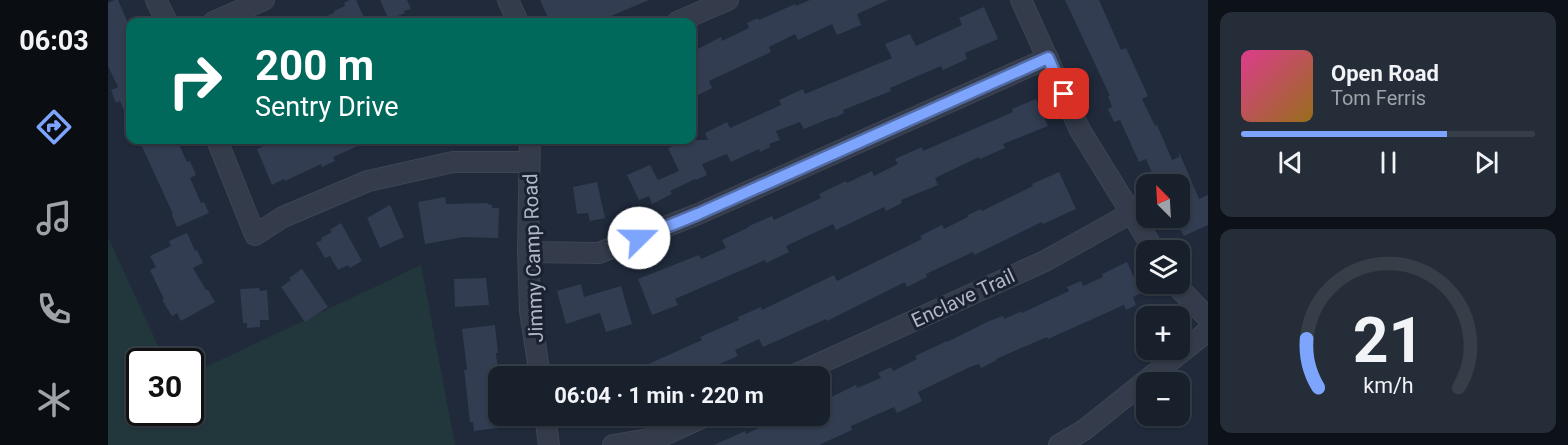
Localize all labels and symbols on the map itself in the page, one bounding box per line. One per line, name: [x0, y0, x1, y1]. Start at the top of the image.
pin: [1038, 68, 1089, 119]
street label: Jimmy Camp Road: [518, 173, 548, 343]
north arrow: [1136, 174, 1190, 228]
position arrow: [607, 206, 671, 270]
street label: Enclave Trail: [907, 264, 1019, 332]
speed limit sign: 30: [126, 348, 204, 426]

